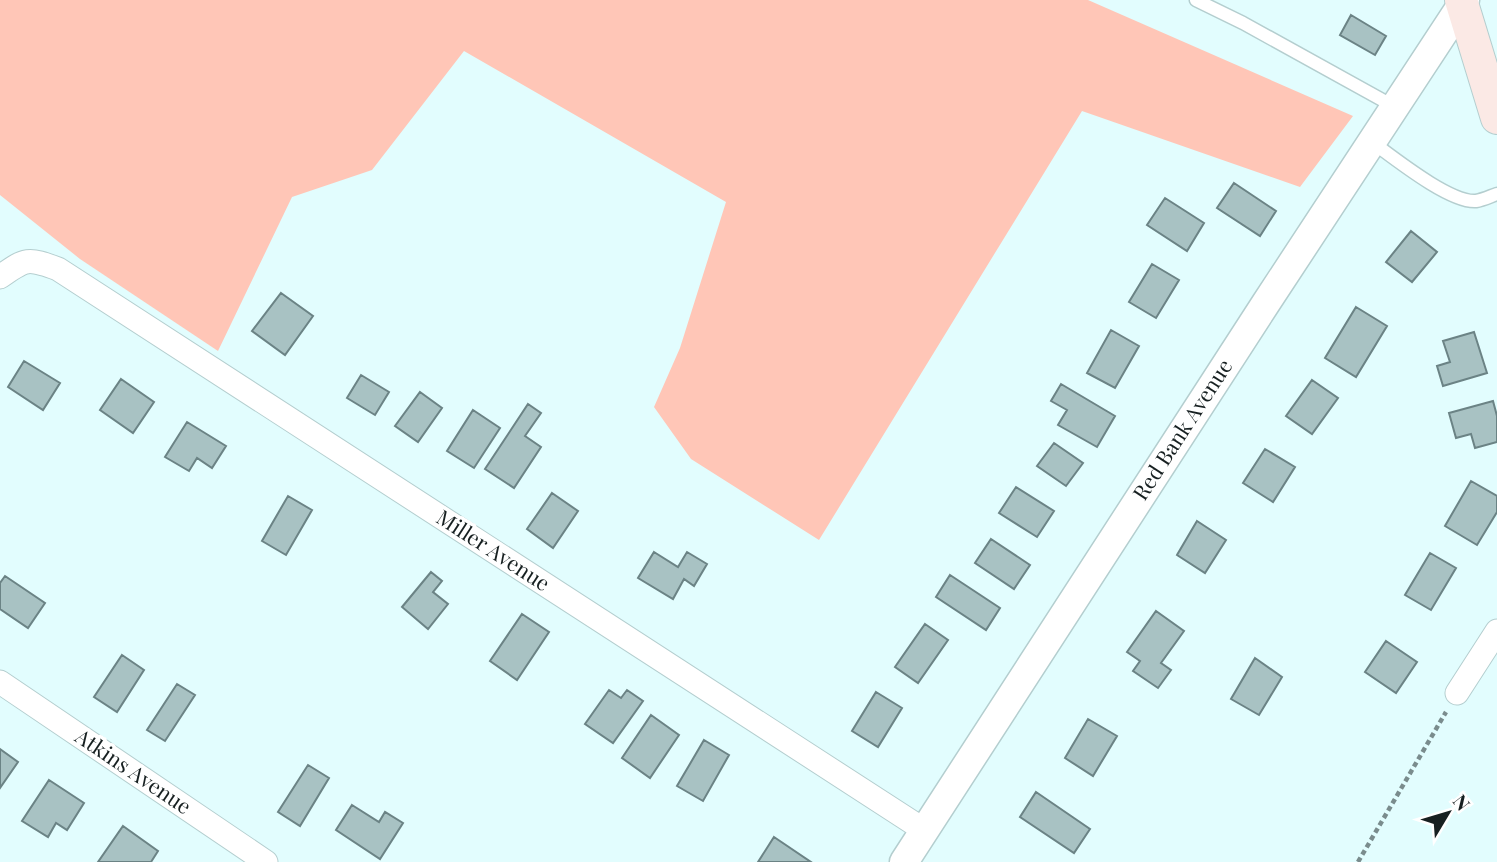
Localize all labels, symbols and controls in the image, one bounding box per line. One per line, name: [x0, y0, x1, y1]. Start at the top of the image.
street label: Red Bank Avenue: [1125, 353, 1237, 505]
street label: Miller Avenue: [432, 502, 556, 596]
street label: Atkins Avenue: [70, 721, 198, 819]
north arrow: [1413, 778, 1483, 848]
text: N: [1448, 789, 1477, 816]

